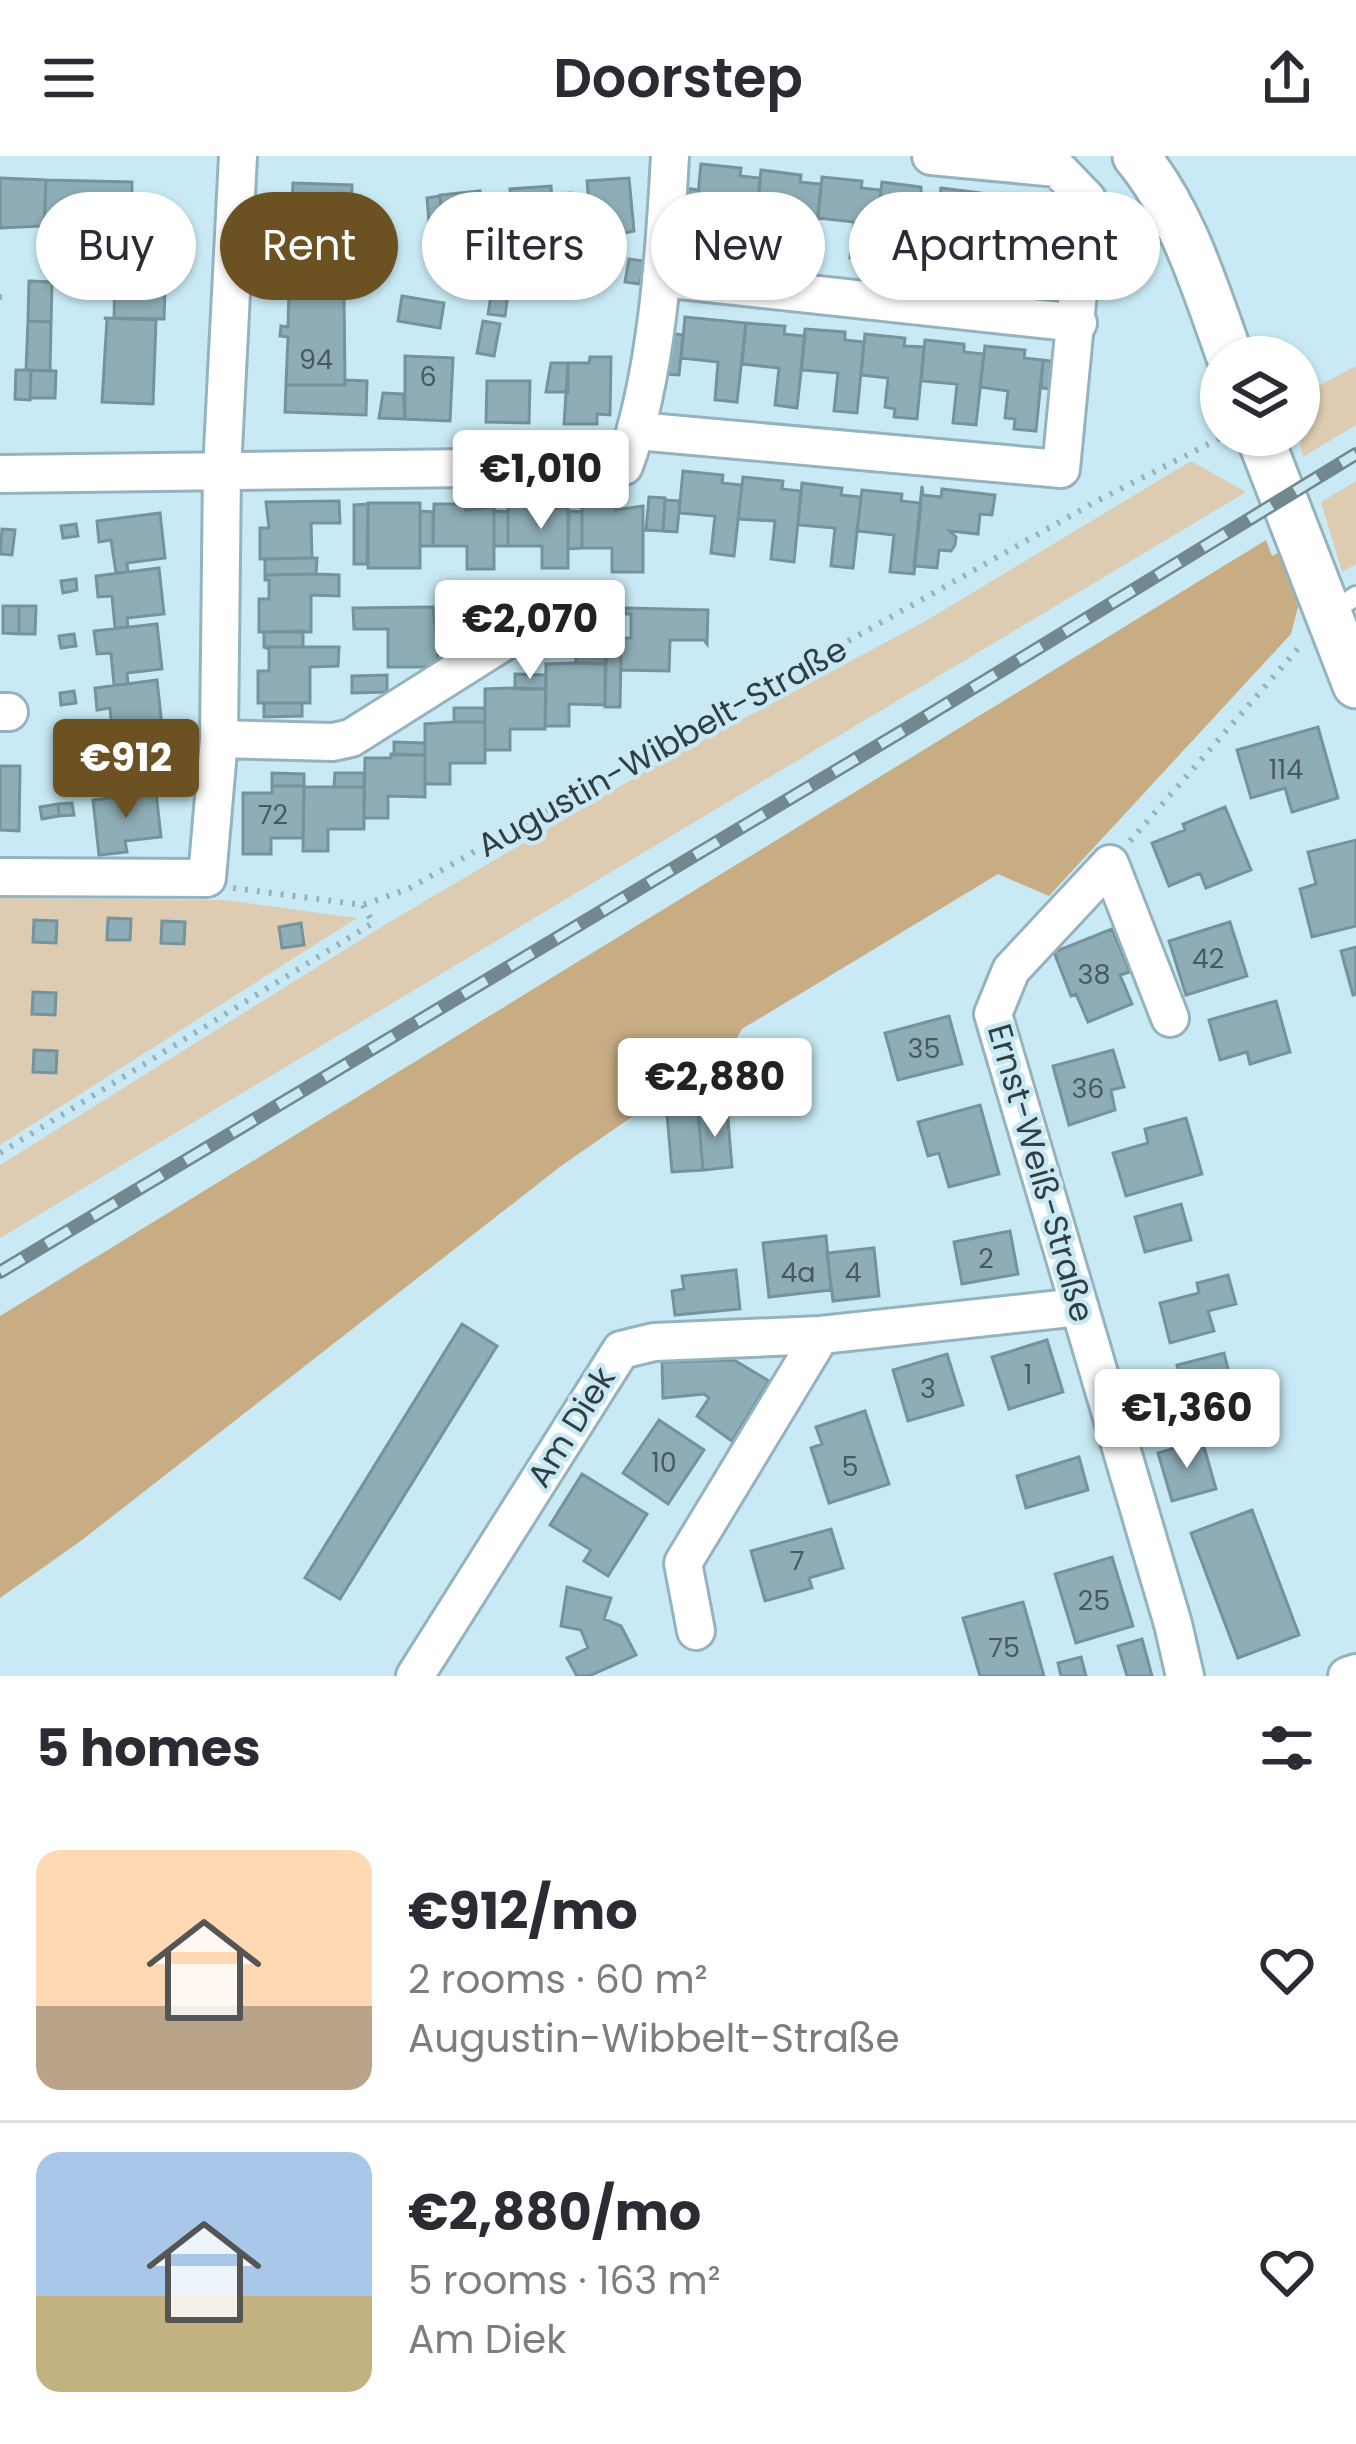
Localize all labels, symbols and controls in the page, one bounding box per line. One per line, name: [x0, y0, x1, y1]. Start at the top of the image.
text: Doorstep: [553, 40, 803, 116]
icon: menu: [36, 45, 102, 111]
icon: share: [1254, 45, 1320, 111]
chip: Buy: [36, 192, 196, 300]
chip: Rent: [220, 192, 398, 300]
chip: Filters: [422, 192, 627, 300]
chip: New: [651, 192, 825, 300]
chip: Apartment: [849, 192, 1160, 300]
map controls: [1200, 336, 1320, 456]
button: layers: [1200, 336, 1320, 456]
house number: 94: [299, 341, 333, 378]
house number: 6: [419, 358, 437, 395]
pin: €1,010: [443, 430, 639, 532]
text: €1,010: [480, 441, 602, 496]
pin: €2,070: [432, 580, 628, 682]
text: €2,070: [462, 591, 598, 646]
street label: Augustin-Wibbelt-Straße: [469, 626, 855, 868]
pin: €912: [55, 719, 197, 821]
text: €912: [80, 730, 172, 785]
house number: 114: [1269, 751, 1303, 788]
house number: 72: [258, 796, 288, 833]
house number: 42: [1192, 940, 1224, 977]
house number: 38: [1078, 956, 1110, 993]
street label: Ernst-Weiß-Straße: [976, 1018, 1106, 1328]
house number: 35: [908, 1030, 940, 1067]
pin: €2,880: [617, 1038, 813, 1140]
text: €2,880: [645, 1049, 785, 1104]
house number: 36: [1071, 1070, 1105, 1107]
house number: 2: [978, 1240, 994, 1277]
house number: 4a: [780, 1254, 816, 1291]
house number: 4: [845, 1254, 862, 1291]
house number: 1: [1024, 1356, 1032, 1393]
street label: Am Diek: [516, 1358, 626, 1496]
pin: €1,360: [1089, 1369, 1285, 1471]
house number: 3: [920, 1370, 936, 1407]
text: €1,360: [1122, 1380, 1252, 1435]
house number: 10: [651, 1444, 677, 1481]
house number: 5: [842, 1448, 858, 1485]
house number: 7: [790, 1542, 804, 1579]
house number: 25: [1078, 1582, 1110, 1619]
house number: 75: [988, 1629, 1020, 1666]
text: 5 homes: [36, 1712, 261, 1784]
icon: filters: [1254, 1715, 1320, 1781]
text: €912/mo: [408, 1875, 638, 1947]
icon: home: [132, 1898, 276, 2042]
icon: heart: [1254, 1937, 1320, 2003]
text: 2 rooms · 60 m²: [408, 1952, 708, 2007]
text: Augustin-Wibbelt-Straße: [408, 2011, 900, 2066]
text: €2,880/mo: [408, 2176, 701, 2248]
icon: home: [132, 2200, 276, 2344]
icon: heart: [1254, 2239, 1320, 2305]
text: 5 rooms · 163 m²: [408, 2253, 721, 2308]
text: Am Diek: [408, 2312, 566, 2367]

